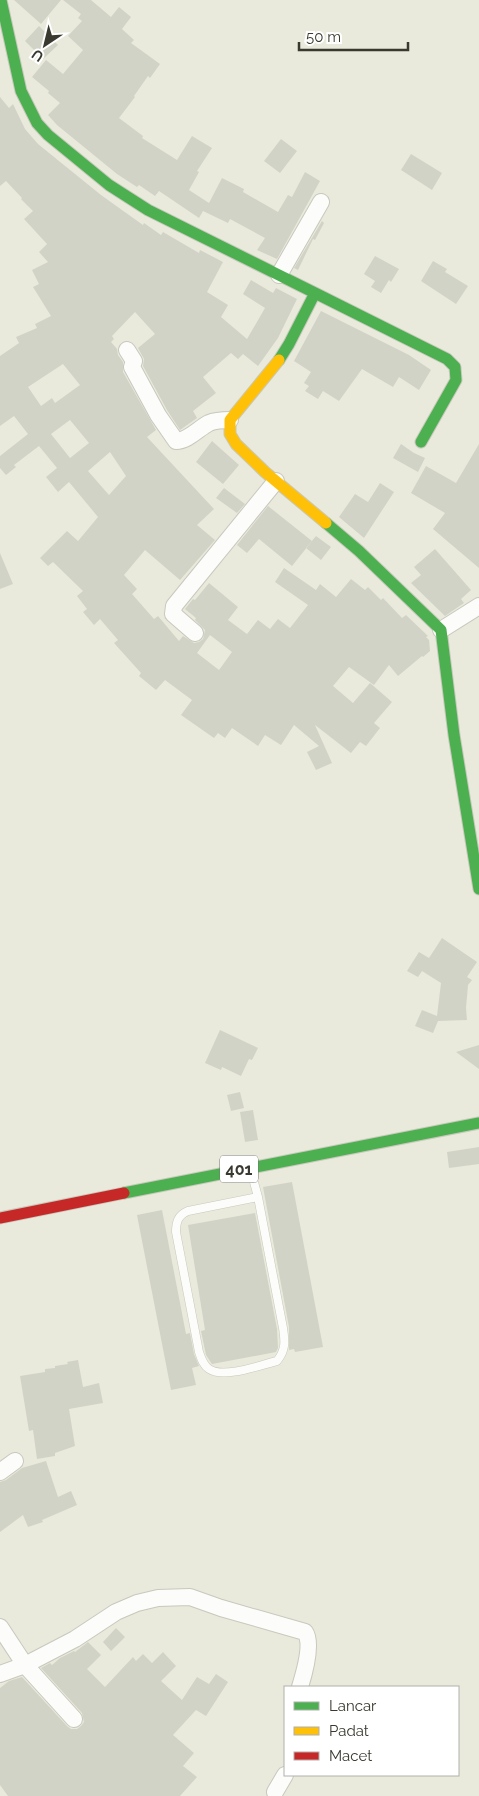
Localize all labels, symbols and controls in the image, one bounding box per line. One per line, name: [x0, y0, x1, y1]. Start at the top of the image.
north arrow: [20, 20, 70, 70]
scale bar: [299, 20, 408, 52]
text: 50 m: [306, 28, 341, 46]
text: U: [29, 46, 46, 65]
road number: 401: [220, 1156, 258, 1182]
legend: [284, 1686, 459, 1776]
text: Lancar: [329, 1697, 377, 1715]
text: Padat: [329, 1722, 369, 1740]
text: Macet: [329, 1747, 372, 1765]

